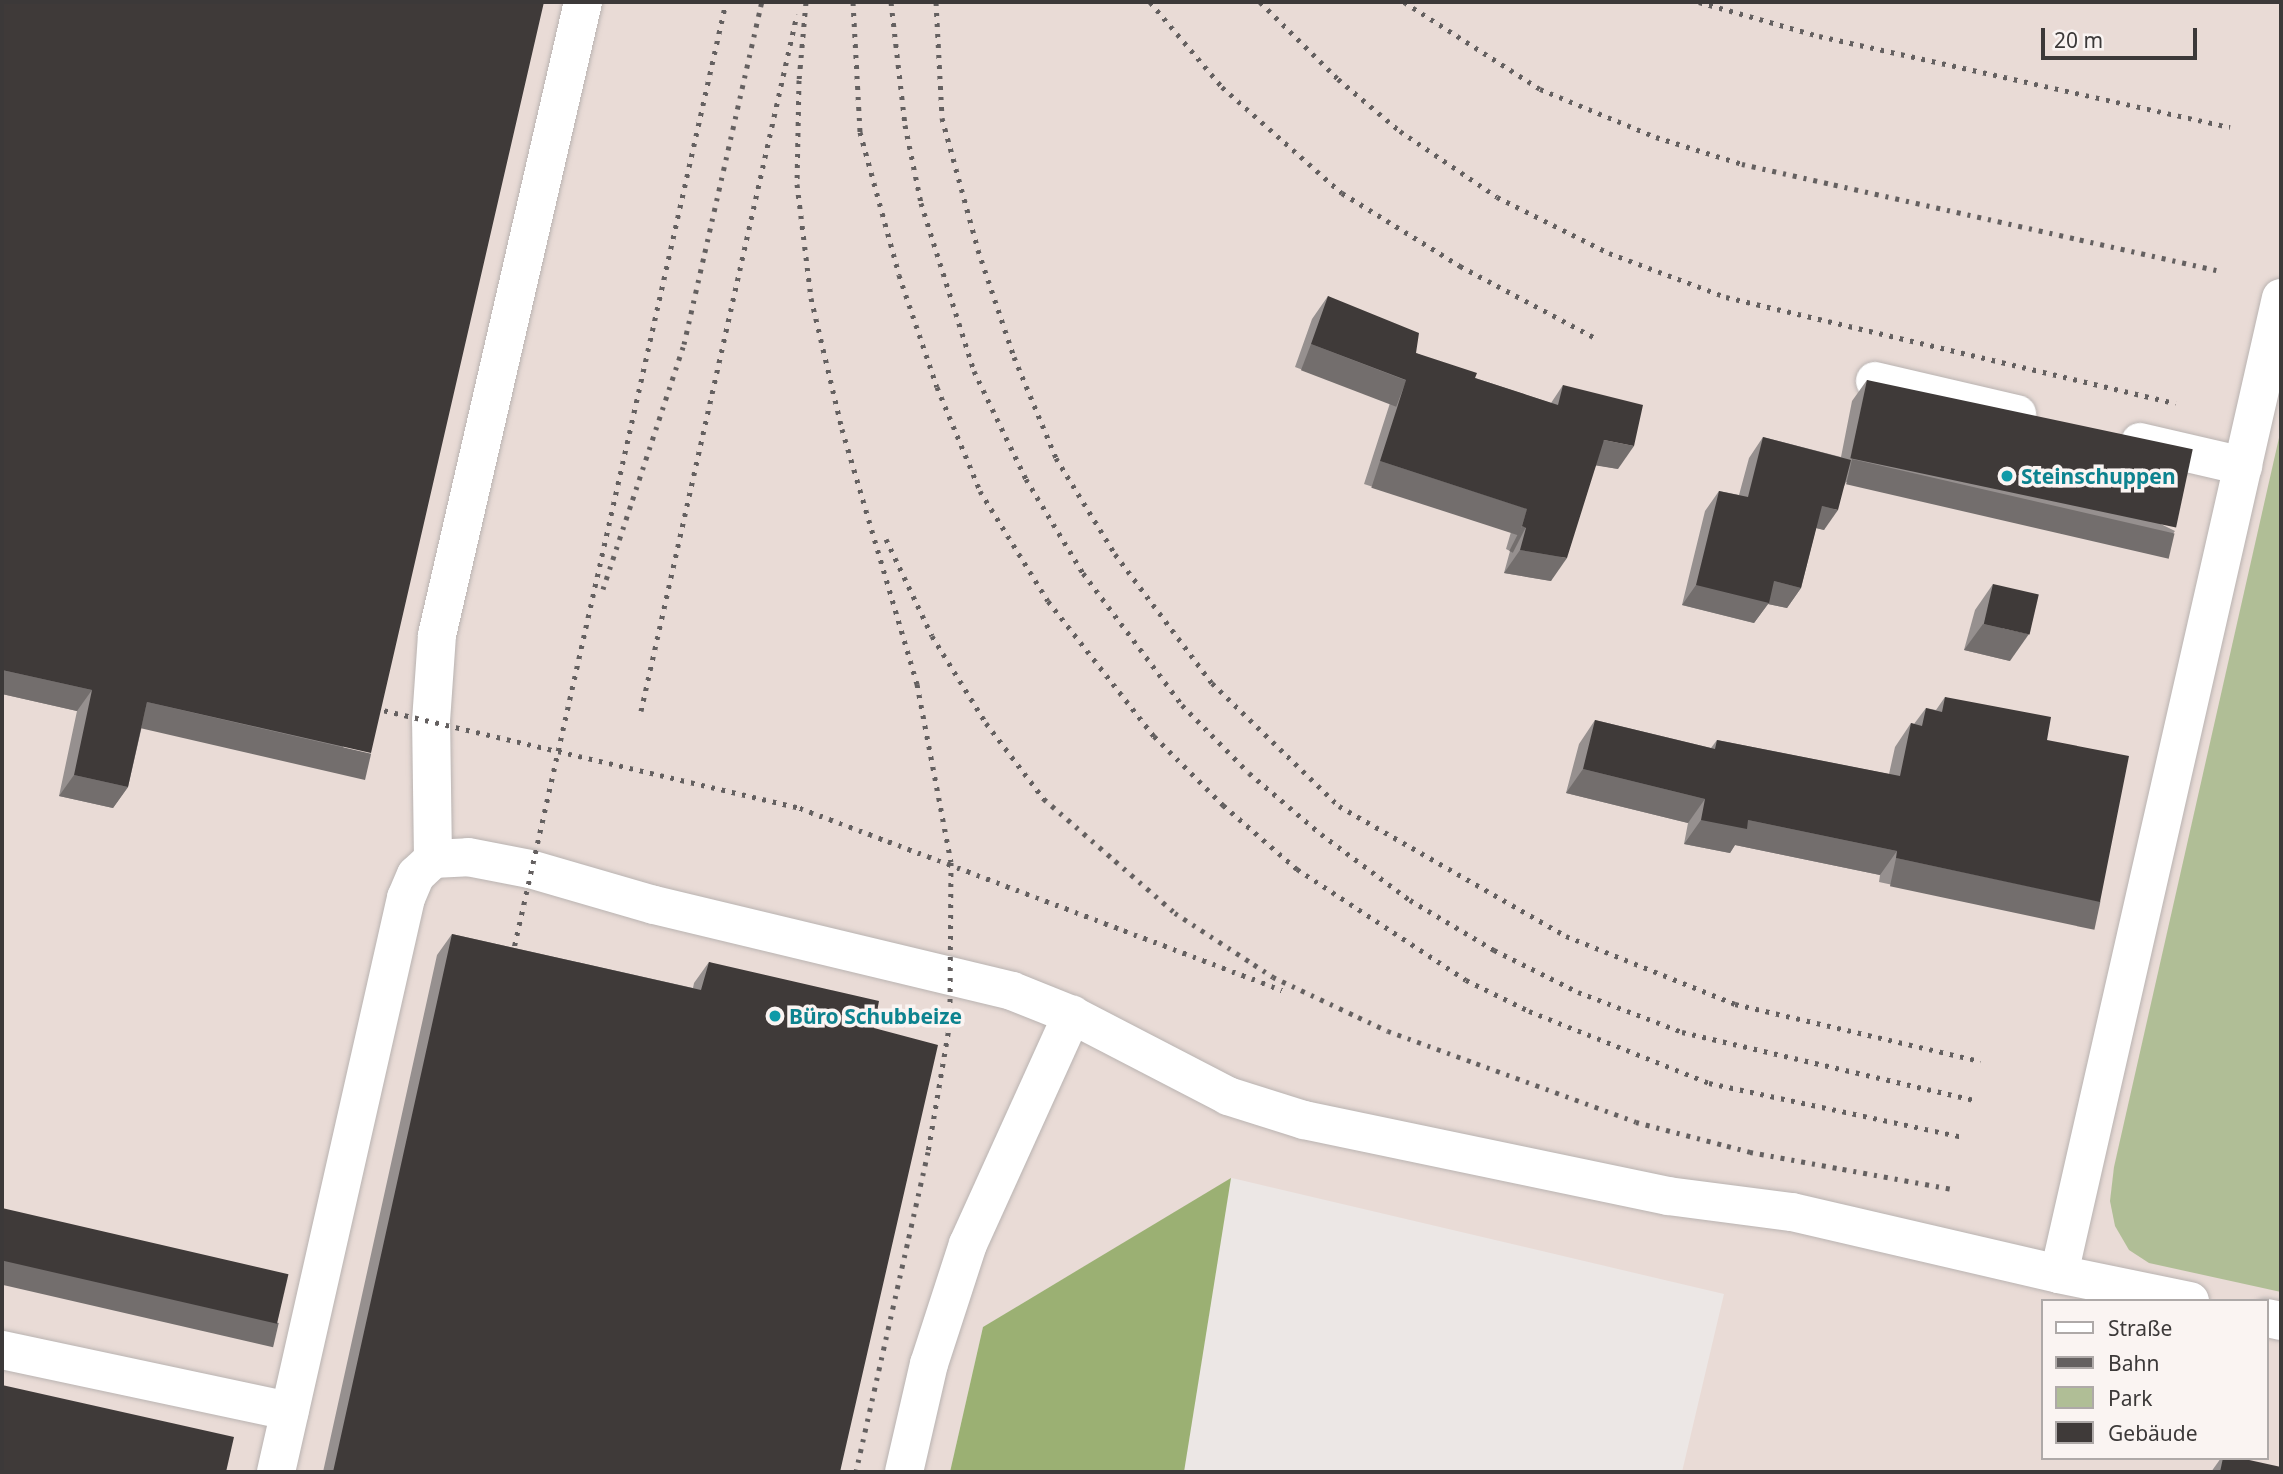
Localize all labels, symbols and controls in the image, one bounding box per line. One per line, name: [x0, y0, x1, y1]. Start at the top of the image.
scale bar: [2045, 14, 2201, 58]
text: 20 m: [2054, 26, 2103, 54]
place label: Steinschuppen: [2021, 463, 2176, 489]
marker: Steinschuppen: [1999, 468, 2015, 484]
place label: Büro Schubbeize: [789, 1003, 962, 1029]
marker: Büro Schubbeize: [767, 1008, 783, 1024]
legend: [2042, 1299, 2269, 1460]
text: Straße: [2108, 1314, 2172, 1342]
text: Bahn: [2108, 1349, 2159, 1377]
text: Park: [2108, 1384, 2152, 1412]
text: Gebäude: [2108, 1419, 2198, 1447]

